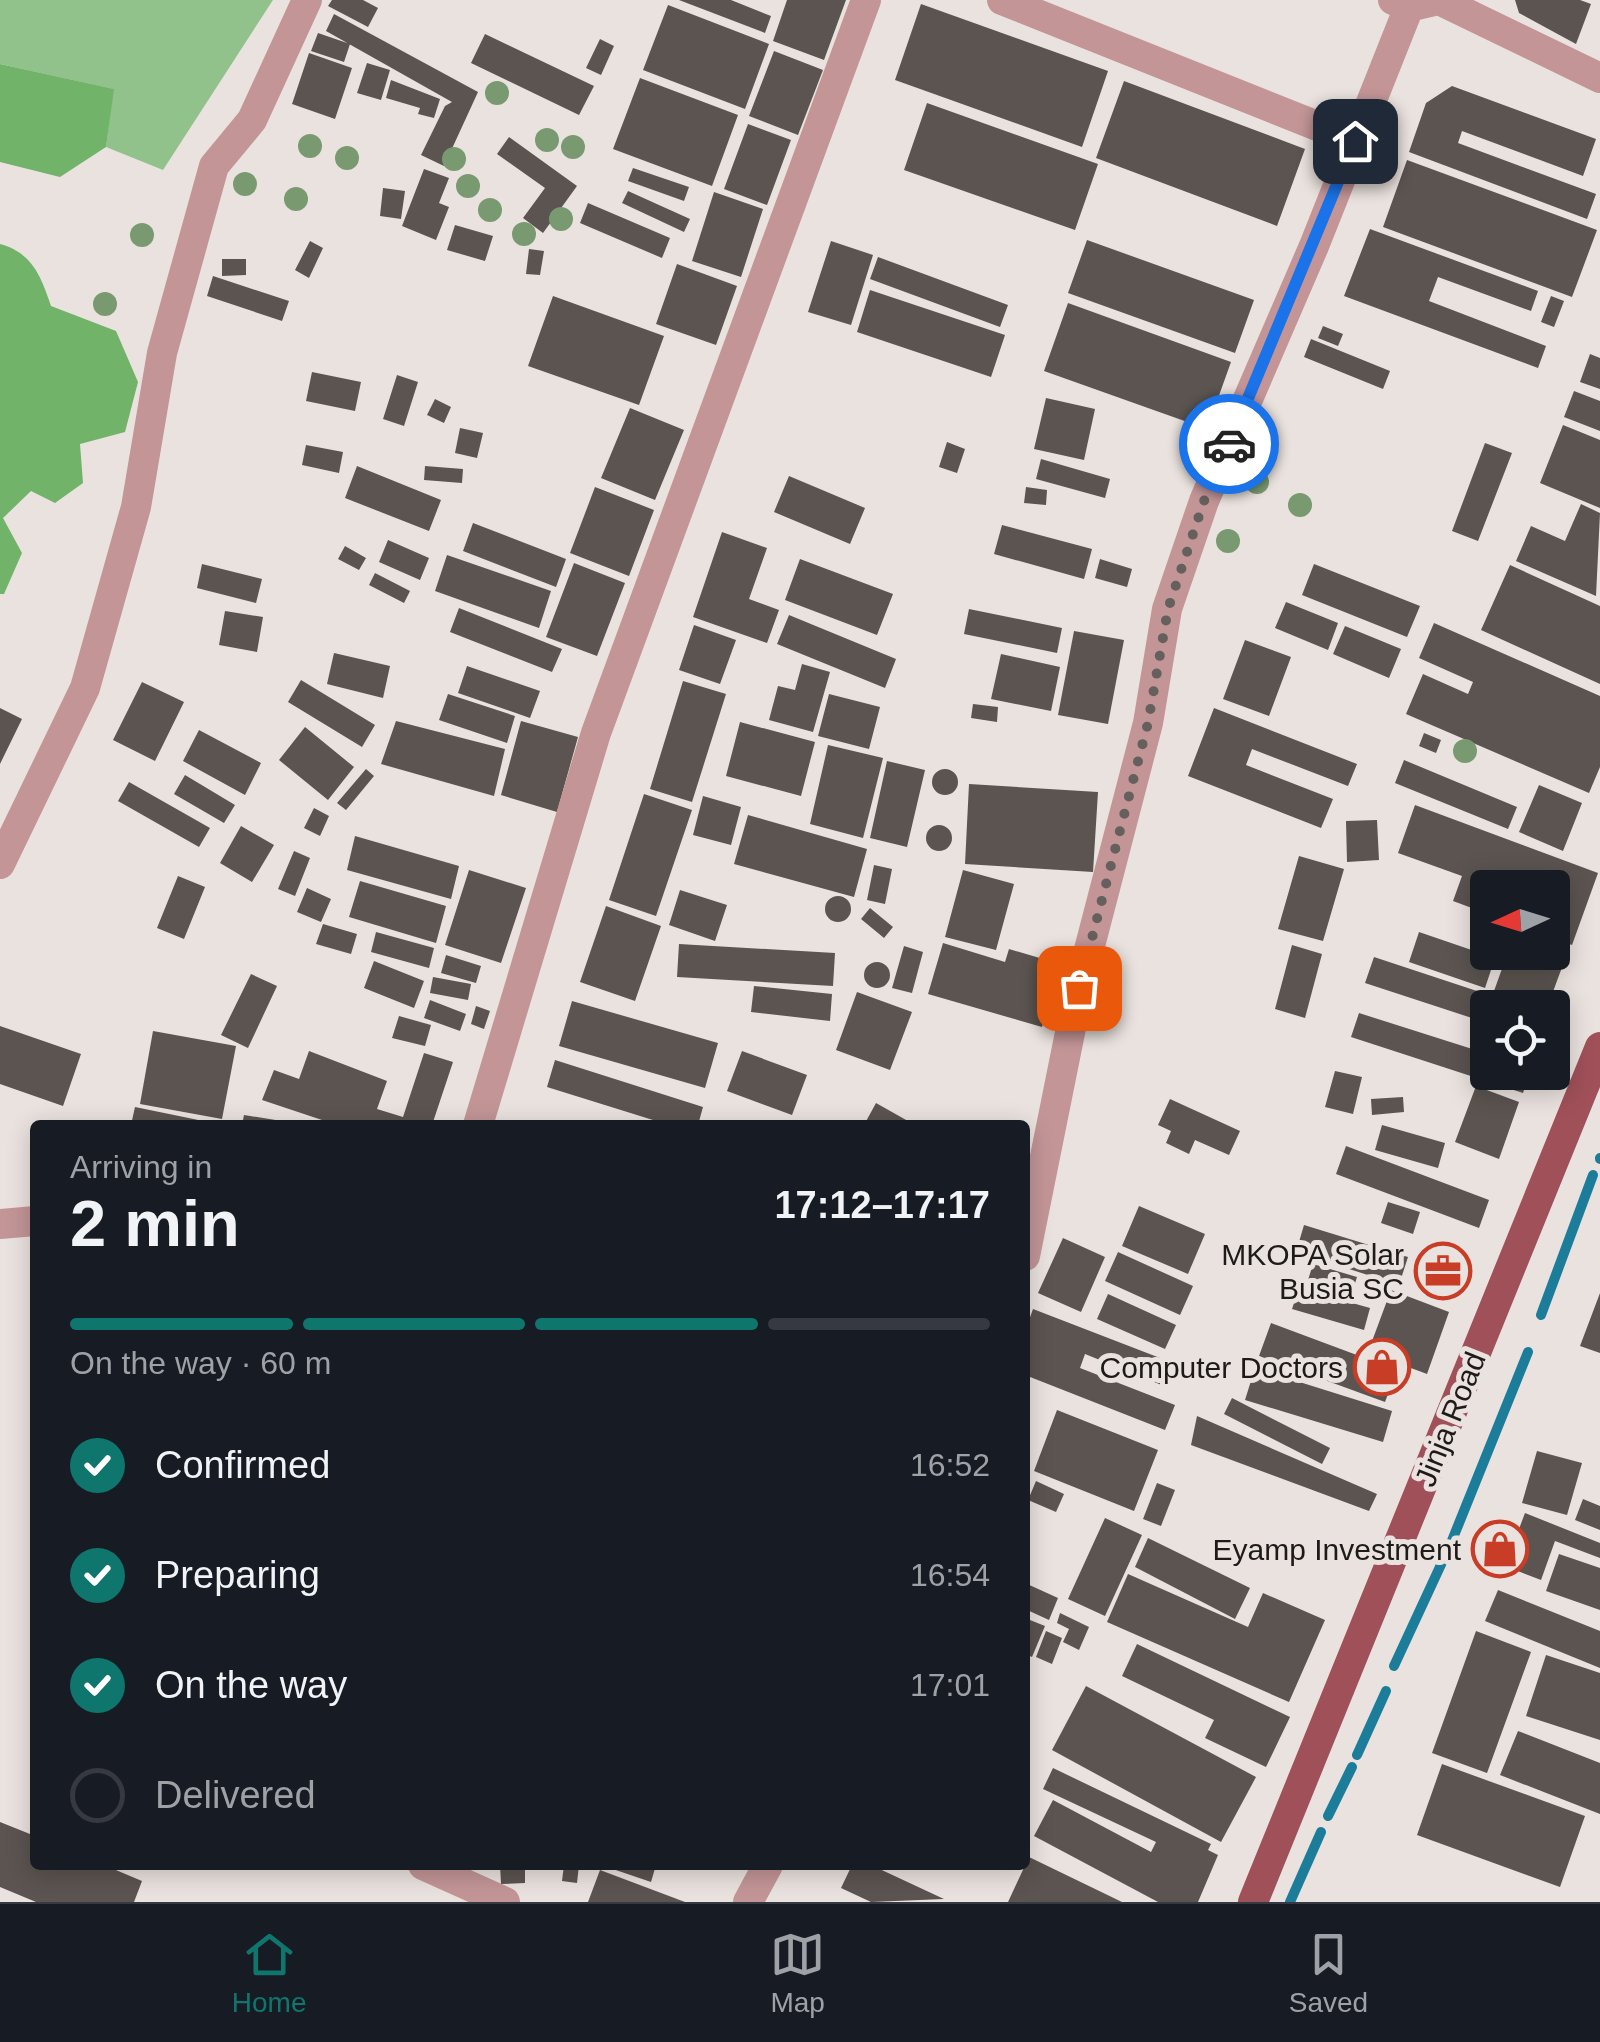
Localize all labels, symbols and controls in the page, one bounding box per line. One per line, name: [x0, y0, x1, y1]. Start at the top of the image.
pin: [1313, 99, 1398, 184]
icon: home: [1328, 114, 1383, 169]
courier: [1179, 394, 1279, 494]
icon: car: [1202, 417, 1257, 472]
north arrow: [1470, 870, 1570, 970]
map controls: [1470, 870, 1570, 1090]
pin: [1037, 946, 1122, 1031]
icon: bag: [1052, 961, 1107, 1016]
button: locate: [1470, 990, 1570, 1090]
text: Arriving in: [70, 1149, 212, 1185]
text: 17:12–17:17: [774, 1184, 990, 1226]
text: 2 min: [70, 1187, 240, 1260]
place label: MKOPA Solar Busia SC: [1221, 1238, 1404, 1305]
office icon: MKOPA Solar Busia SC: [1413, 1241, 1473, 1301]
shop icon: Computer Doctors: [1352, 1337, 1412, 1397]
text: On the way · 60 m: [70, 1345, 331, 1381]
street label: Jinja Road: [1408, 1347, 1492, 1491]
place label: Computer Doctors: [1100, 1351, 1343, 1384]
icon: check: [70, 1438, 125, 1493]
text: Confirmed: [155, 1444, 330, 1486]
text: 16:52: [910, 1447, 990, 1483]
shop icon: Eyamp Investment: [1470, 1519, 1530, 1579]
place label: Eyamp Investment: [1213, 1533, 1462, 1566]
icon: check: [70, 1548, 125, 1603]
text: Preparing: [155, 1554, 320, 1596]
text: 16:54: [910, 1557, 990, 1593]
icon: check: [70, 1658, 125, 1713]
text: On the way: [155, 1664, 347, 1706]
text: 17:01: [910, 1667, 990, 1703]
text: Delivered: [155, 1774, 316, 1816]
tab: Home: [232, 1927, 307, 2019]
tab: Map: [770, 1927, 825, 2019]
tab: Saved: [1289, 1927, 1368, 2019]

